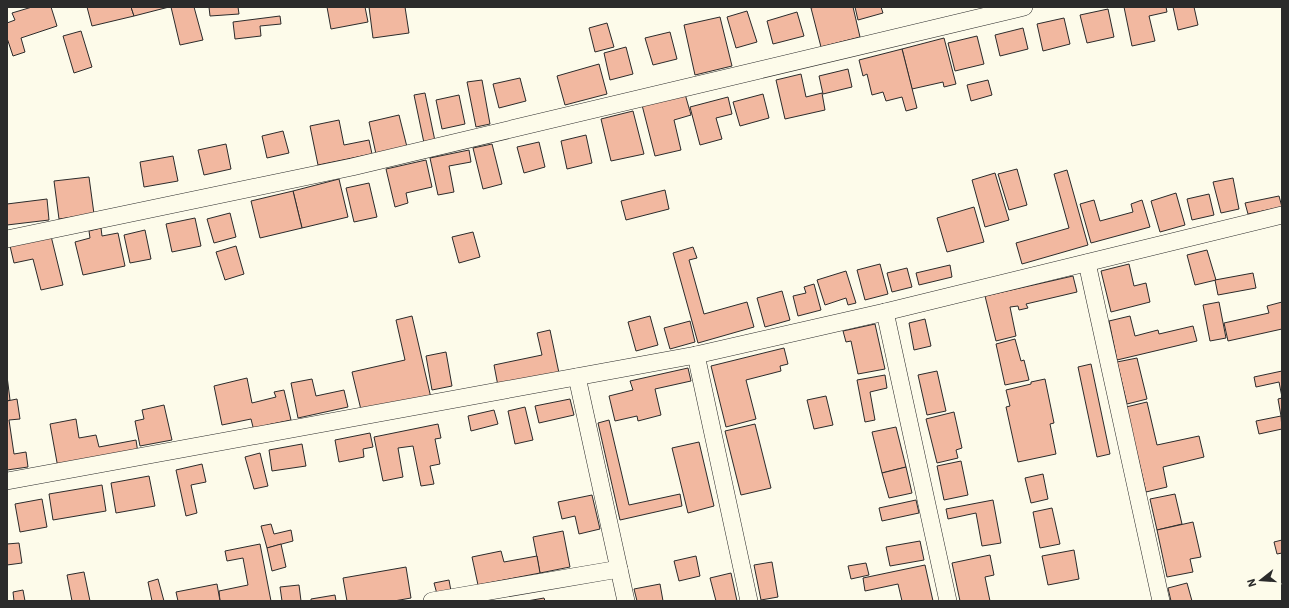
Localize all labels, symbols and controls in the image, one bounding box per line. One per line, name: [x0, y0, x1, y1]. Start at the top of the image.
north arrow: [1241, 560, 1281, 600]
text: N: [1244, 577, 1259, 589]

